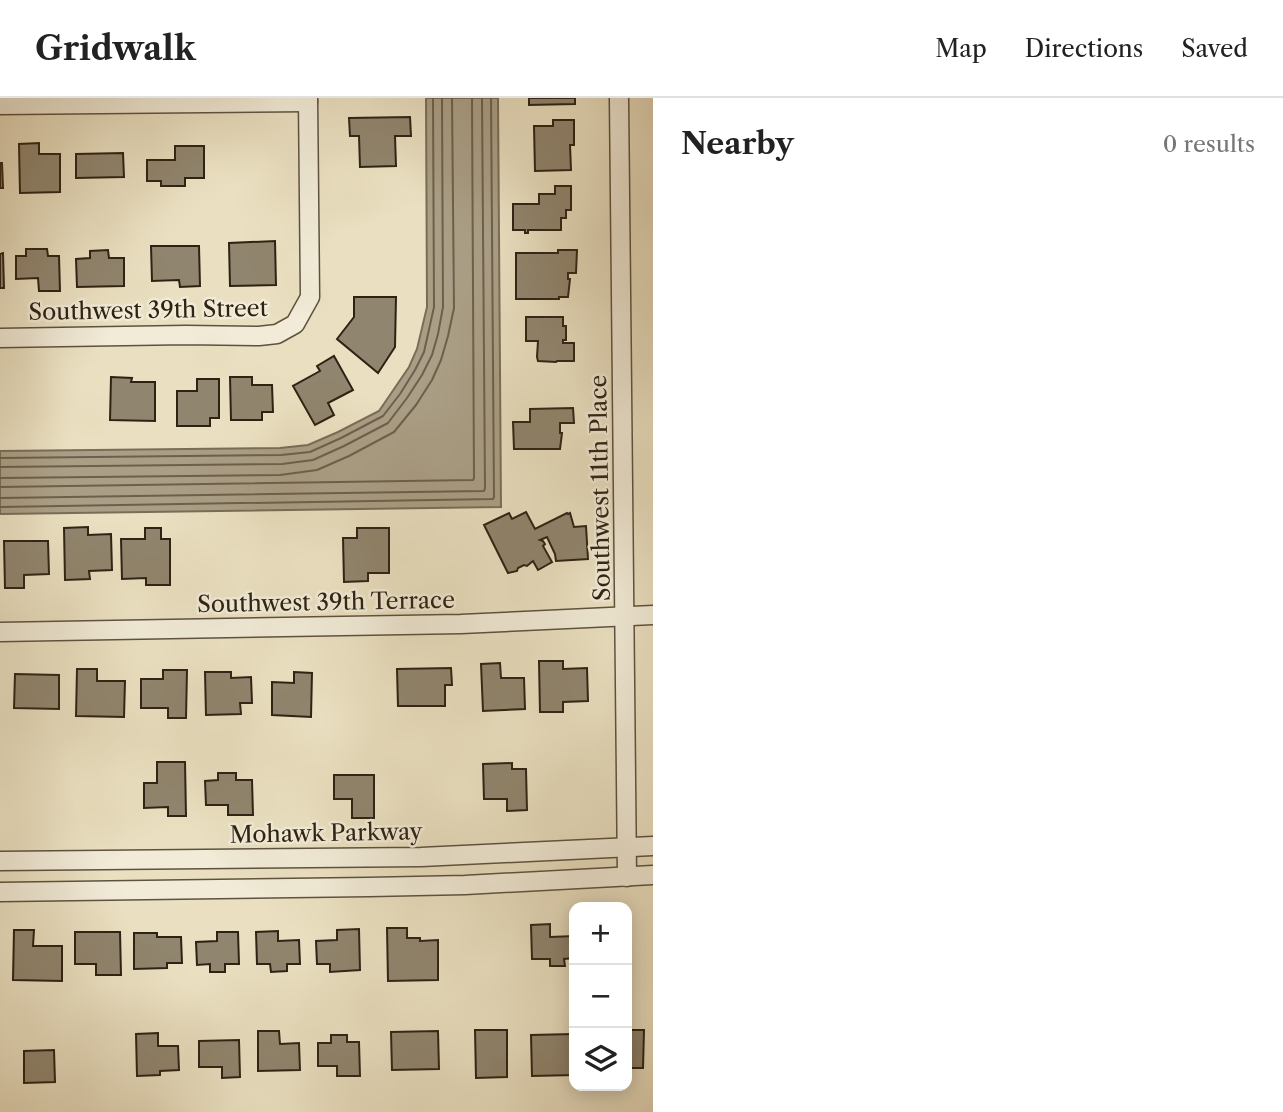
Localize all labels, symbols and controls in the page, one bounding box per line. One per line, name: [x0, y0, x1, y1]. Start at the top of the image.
text: Gridwalk: [35, 28, 196, 69]
text: Map: [935, 34, 987, 63]
text: Directions: [1025, 34, 1143, 63]
text: Saved: [1181, 34, 1248, 63]
text: Nearby: [681, 125, 794, 162]
text: 0 results: [1163, 130, 1255, 158]
street label: Southwest 39th Street: [28, 294, 268, 326]
street label: Southwest 11th Place: [584, 375, 616, 601]
street label: Southwest 39th Terrace: [197, 586, 455, 618]
street label: Mohawk Parkway: [229, 817, 423, 849]
map controls: [569, 902, 632, 1091]
button: +: [569, 902, 632, 965]
button: −: [569, 965, 632, 1028]
button: layers: [569, 1028, 632, 1091]

